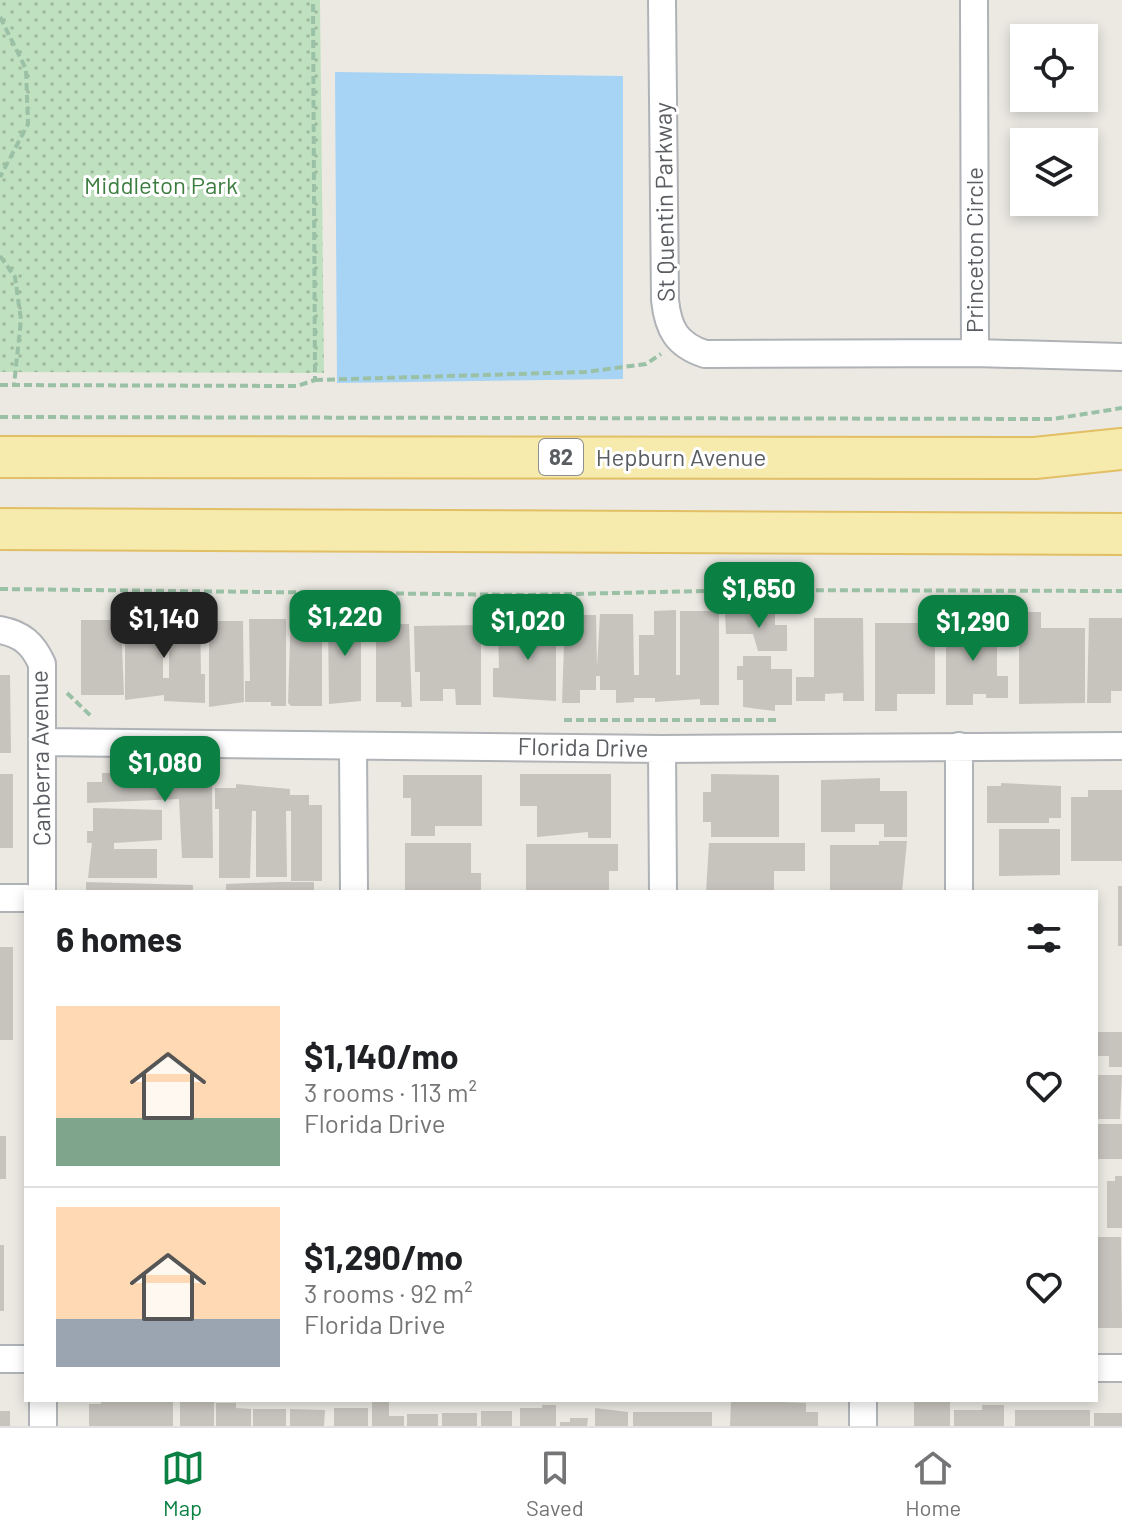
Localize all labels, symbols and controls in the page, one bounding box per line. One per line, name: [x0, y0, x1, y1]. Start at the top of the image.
map controls: [1010, 24, 1098, 216]
button: locate: [1010, 24, 1098, 112]
street label: St Quentin Parkway: [647, 102, 680, 302]
button: layers: [1010, 128, 1098, 216]
street label: Princeton Circle: [959, 167, 988, 333]
park label: Middleton Park: [84, 170, 238, 199]
road number: 82: [539, 439, 583, 475]
street label: Hepburn Avenue: [596, 442, 766, 471]
pin: $1,650: [694, 562, 824, 630]
text: $1,650: [722, 572, 796, 603]
pin: $1,220: [280, 590, 410, 658]
pin: $1,140: [99, 592, 229, 660]
pin: $1,020: [463, 594, 593, 662]
pin: $1,290: [908, 595, 1038, 663]
text: $1,220: [308, 600, 382, 631]
text: $1,140: [129, 602, 199, 633]
text: $1,020: [491, 604, 565, 635]
text: $1,290: [936, 605, 1010, 636]
street label: Canberra Avenue: [23, 670, 56, 846]
street label: Florida Drive: [517, 731, 649, 762]
pin: $1,080: [100, 736, 230, 804]
text: $1,080: [128, 746, 202, 777]
icon: filters: [1022, 916, 1066, 960]
text: 6 homes: [56, 918, 182, 959]
text: $1,140/mo: [304, 1035, 459, 1076]
icon: home: [120, 1038, 216, 1134]
icon: heart: [1022, 1064, 1066, 1108]
text: 3 rooms · 113 m²: [304, 1076, 477, 1107]
text: Florida Drive: [304, 1107, 446, 1138]
text: $1,290/mo: [304, 1236, 463, 1277]
icon: home: [120, 1239, 216, 1335]
icon: heart: [1022, 1265, 1066, 1309]
text: 3 rooms · 92 m²: [304, 1277, 473, 1308]
text: Florida Drive: [304, 1308, 446, 1339]
tab: Map: [161, 1446, 205, 1520]
tab: Saved: [526, 1446, 584, 1520]
tab: Home: [905, 1446, 961, 1520]

